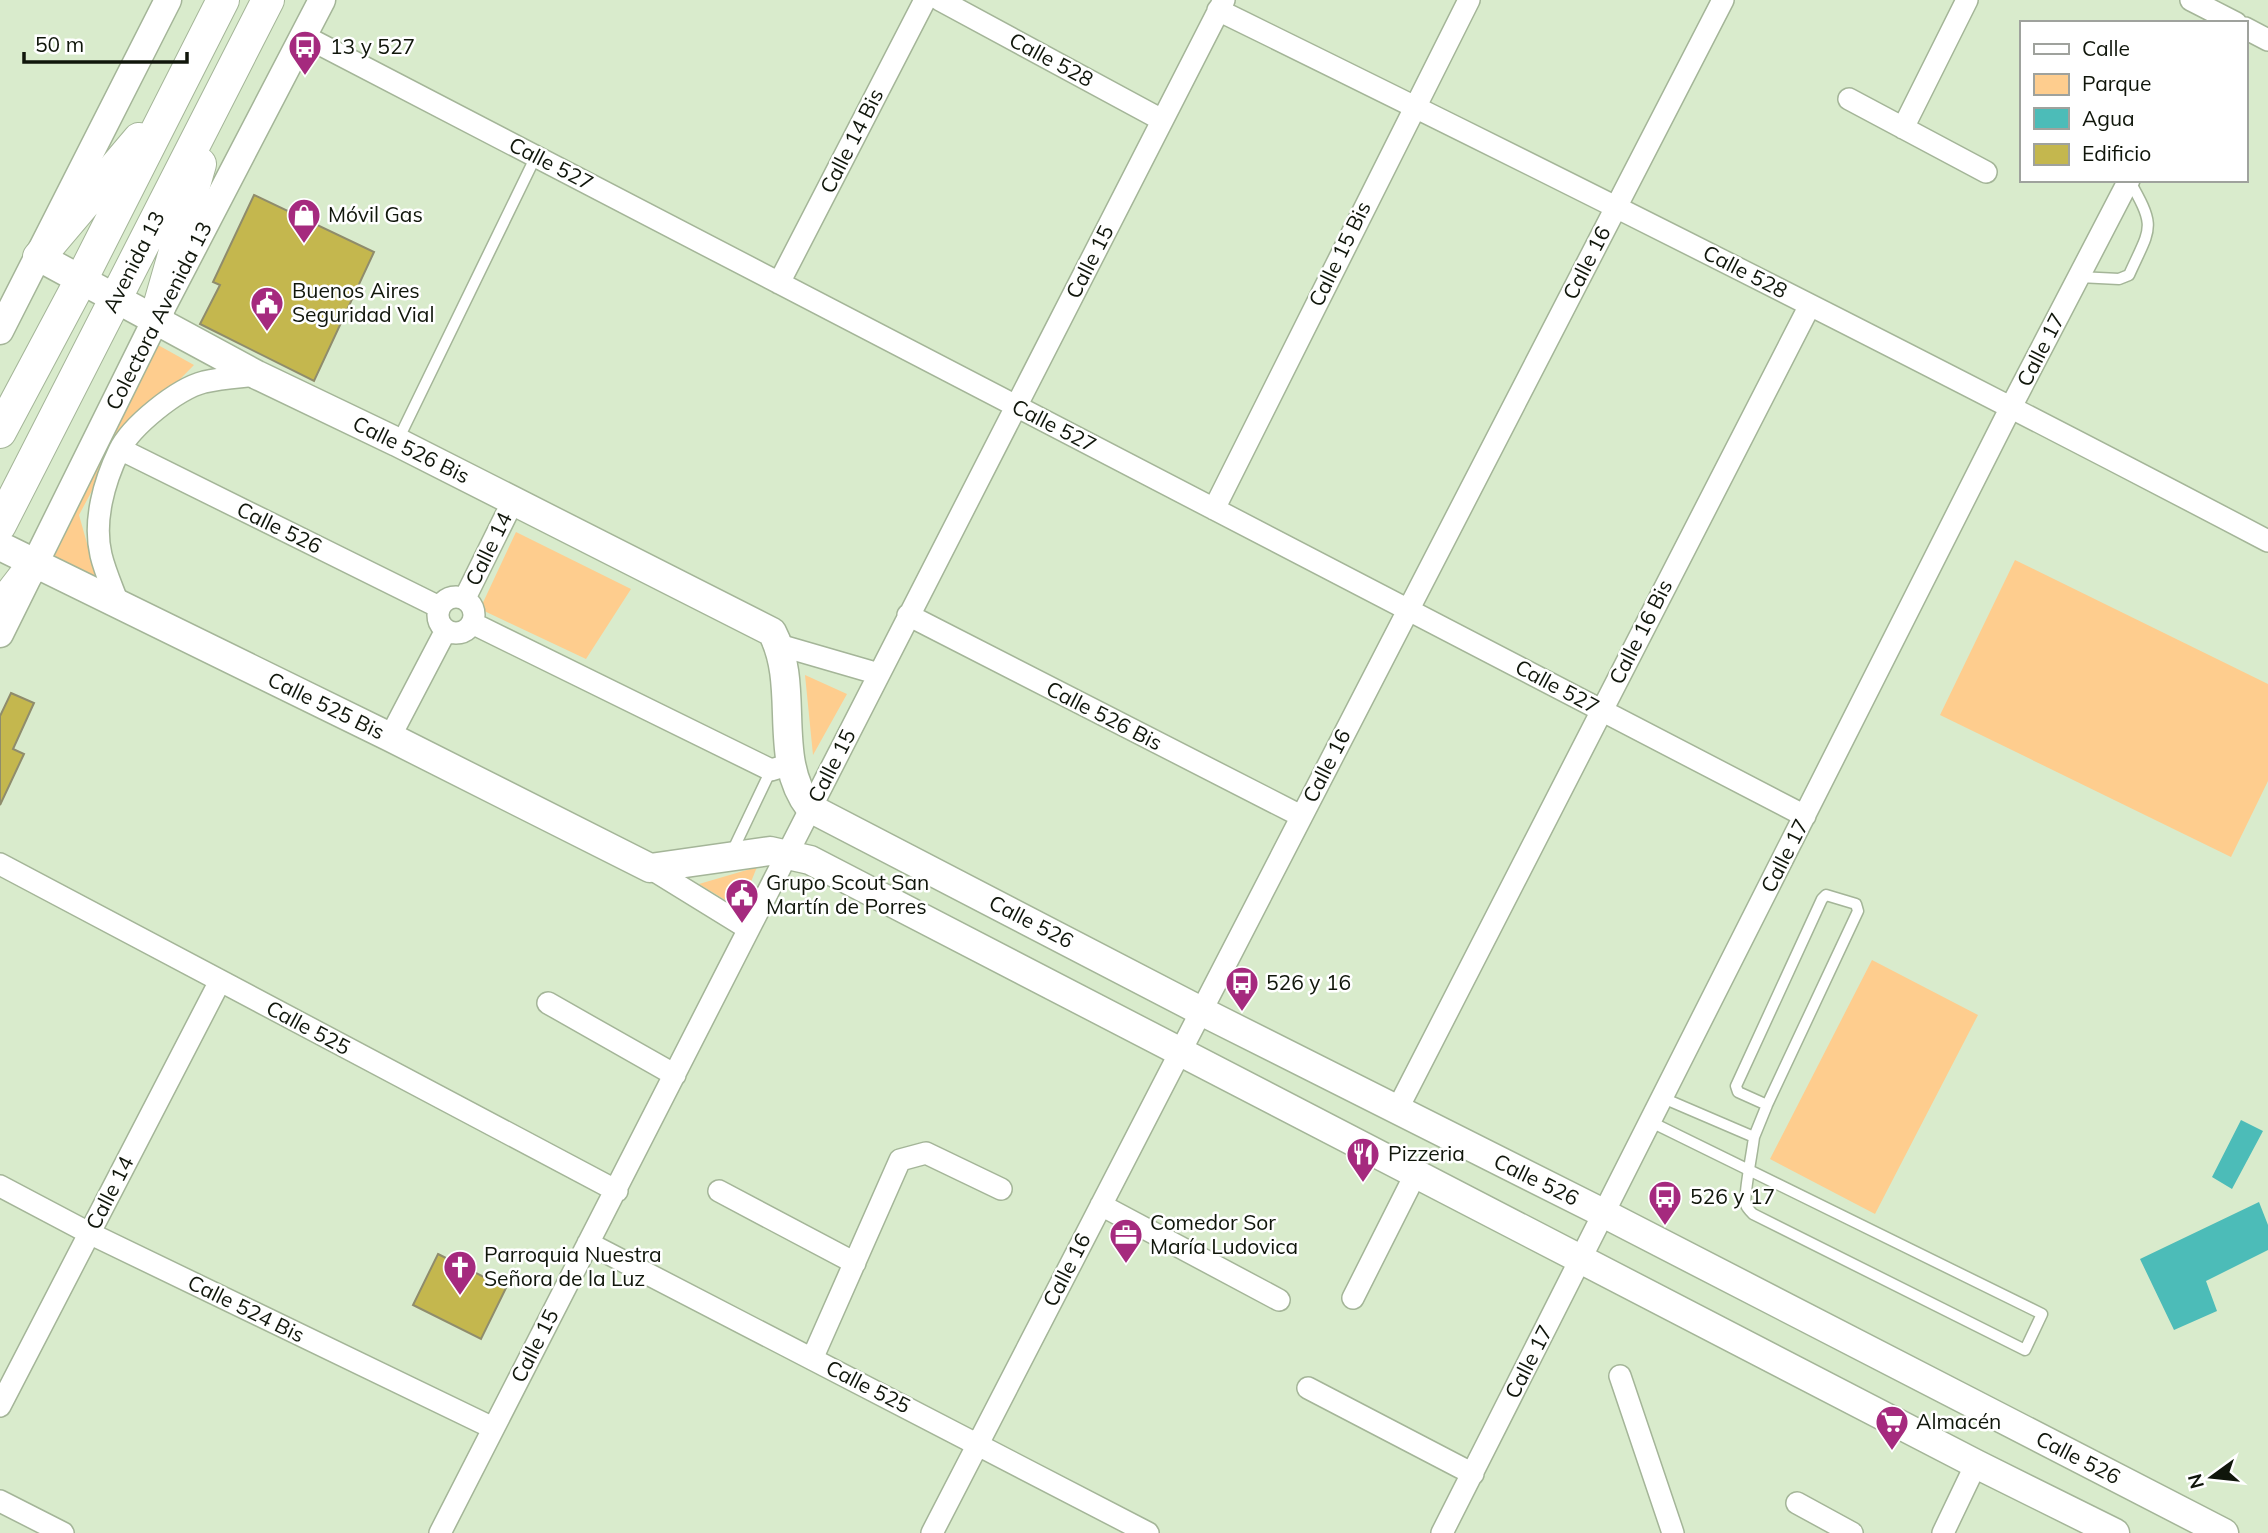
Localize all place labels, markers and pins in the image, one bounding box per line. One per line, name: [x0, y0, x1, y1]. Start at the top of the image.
bus stop icon: 13 y 527: [286, 28, 324, 77]
place label: 13 y 527: [330, 33, 415, 59]
shop icon: Móvil Gas: [285, 196, 323, 245]
place label: Móvil Gas: [328, 201, 423, 227]
place label: Buenos Aires Seguridad Vial: [292, 277, 434, 327]
public building icon: Buenos Aires Seguridad Vial: [248, 284, 286, 333]
place label: Grupo Scout San Martín de Porres: [766, 869, 929, 919]
public building icon: Grupo Scout San Martín de Porres: [723, 876, 761, 925]
bus stop icon: 526 y 16: [1223, 964, 1261, 1013]
place label: 526 y 16: [1266, 969, 1351, 995]
restaurant icon: Pizzeria: [1344, 1135, 1382, 1184]
place label: Pizzeria: [1388, 1140, 1465, 1166]
bus stop icon: 526 y 17: [1646, 1178, 1684, 1227]
place label: 526 y 17: [1690, 1183, 1775, 1209]
place label: Comedor Sor María Ludovica: [1150, 1209, 1298, 1259]
office icon: Comedor Sor María Ludovica: [1107, 1216, 1145, 1265]
place label: Parroquia Nuestra Señora de la Luz: [484, 1241, 662, 1291]
church icon: Parroquia Nuestra Señora de la Luz: [441, 1248, 479, 1297]
supermarket icon: Almacén: [1873, 1403, 1911, 1452]
place label: Almacén: [1916, 1408, 2001, 1434]

